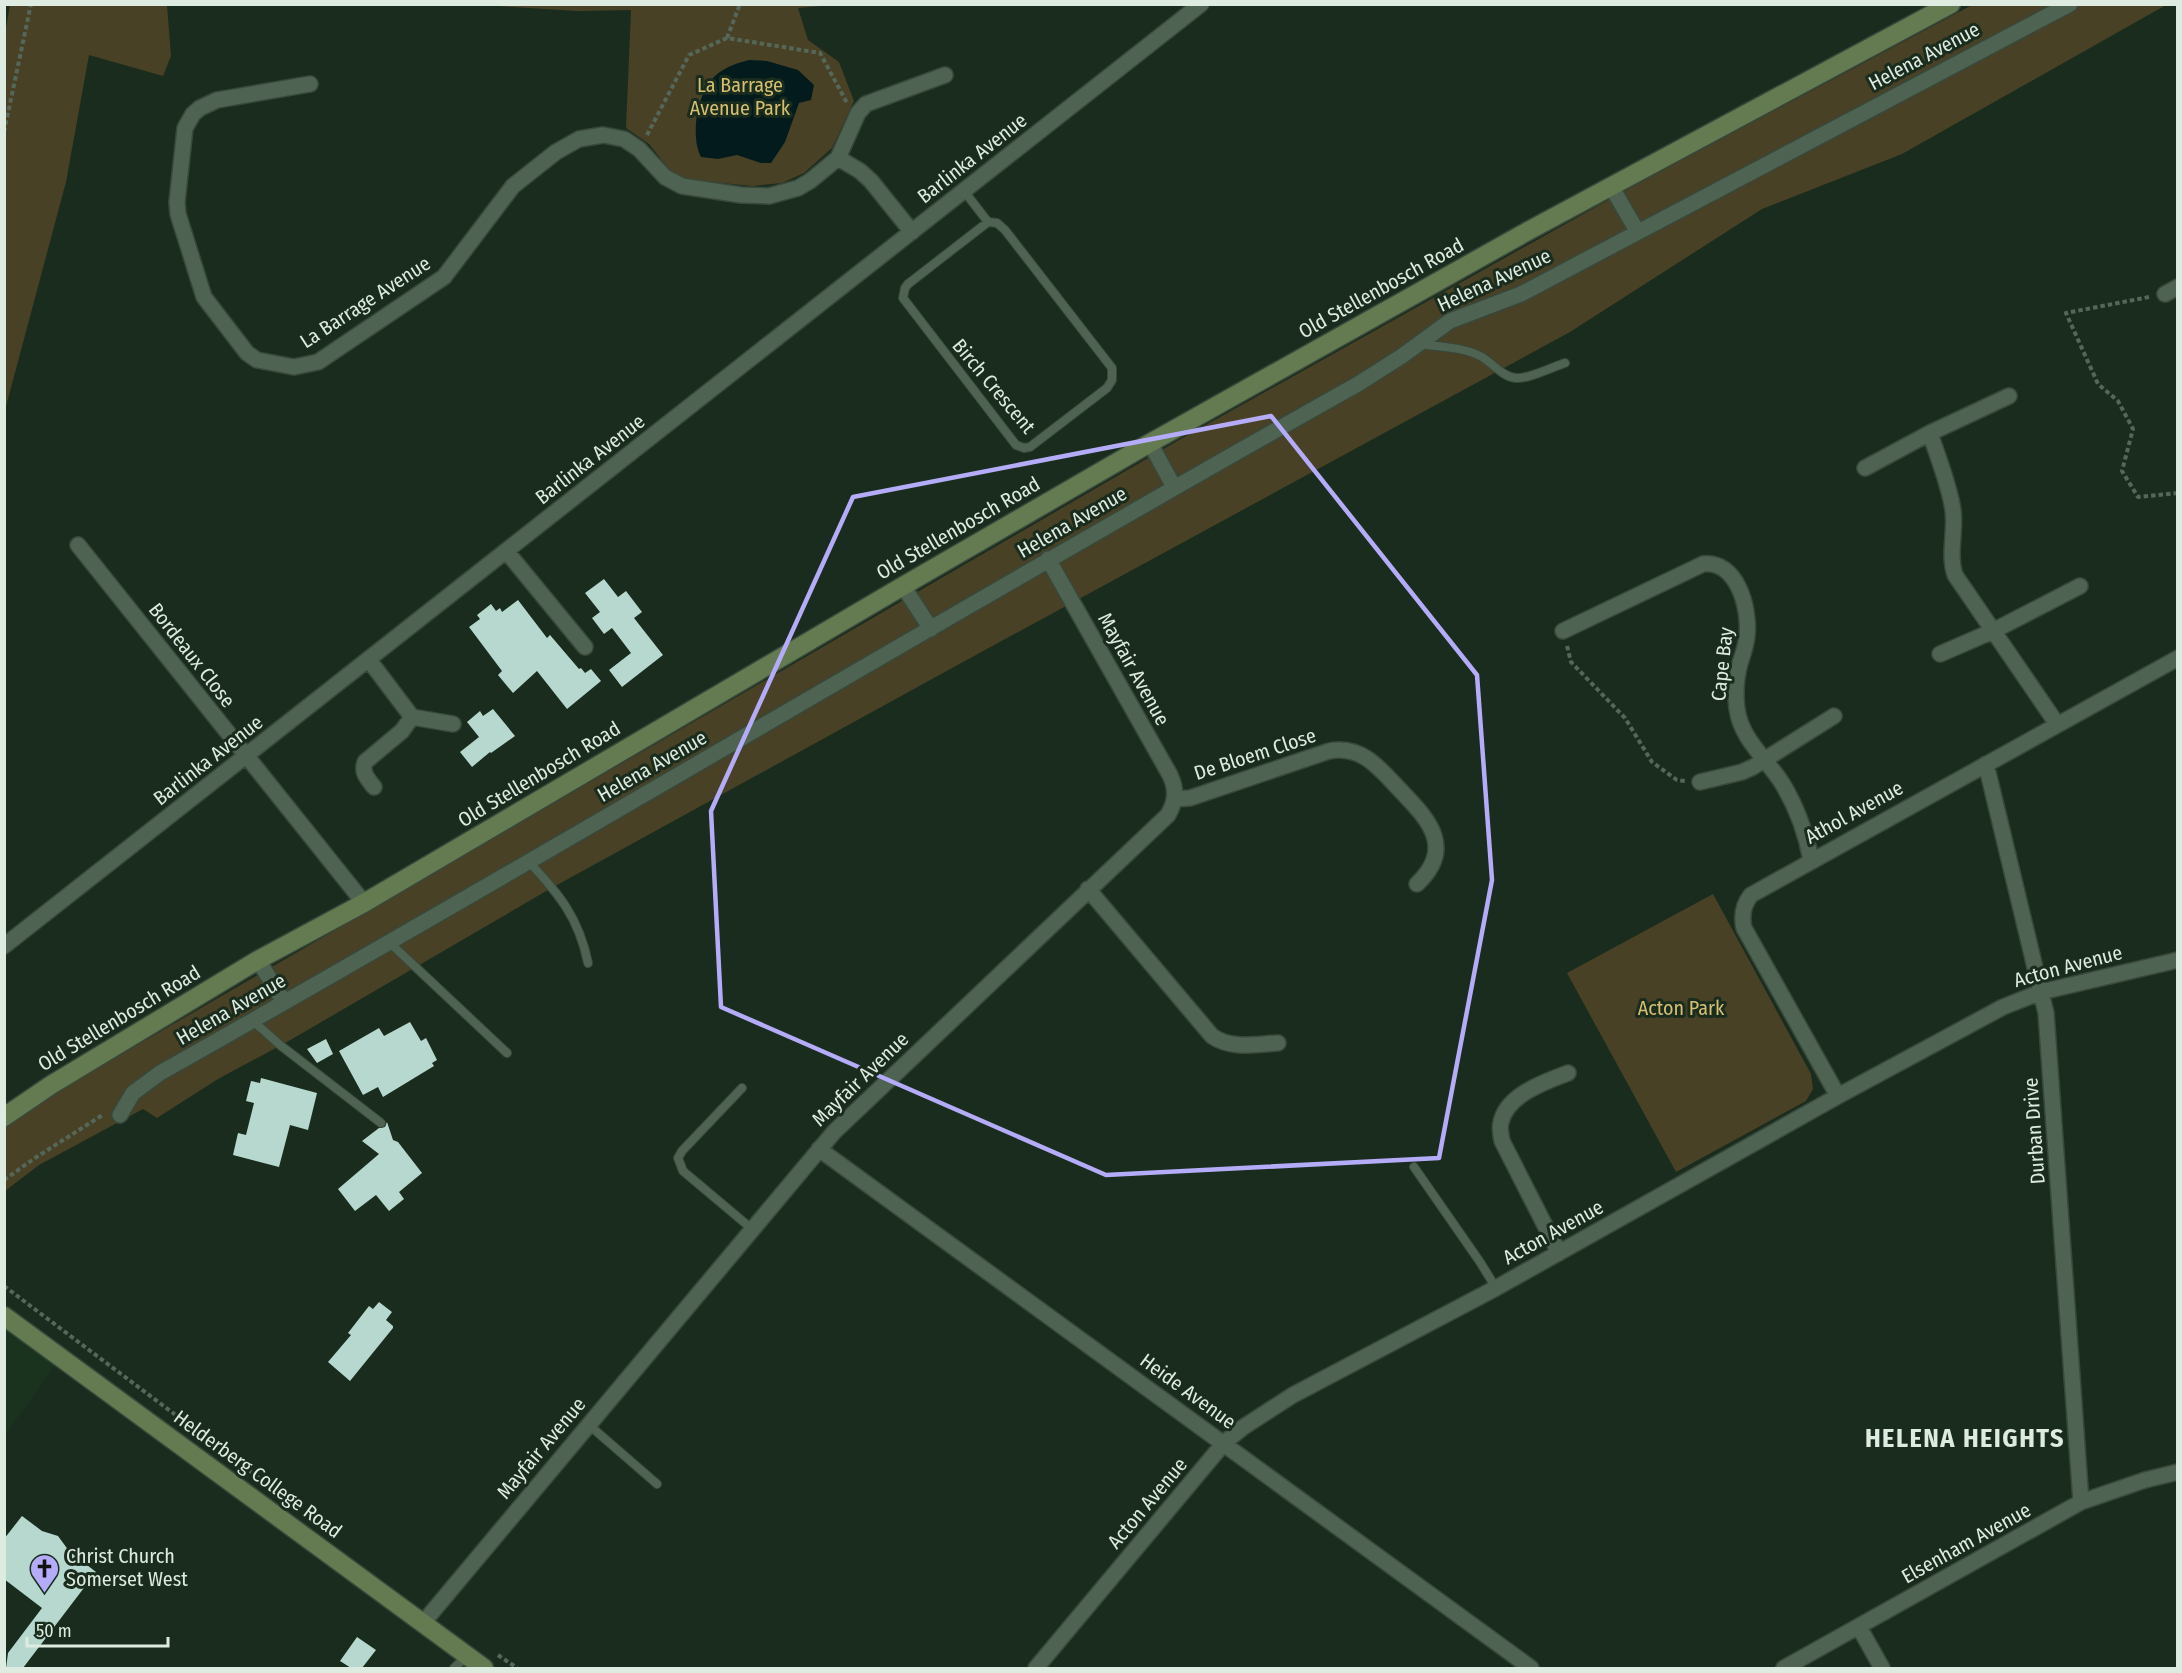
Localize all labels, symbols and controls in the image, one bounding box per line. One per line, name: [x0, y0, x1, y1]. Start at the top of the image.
street label: Helena Avenue: [1864, 17, 1984, 95]
park label: La Barrage Avenue Park: [690, 73, 791, 120]
street label: Barlinka Avenue: [913, 108, 1031, 208]
street label: Old Stellenbosch Road: [1294, 233, 1468, 343]
street label: Helena Avenue: [1434, 243, 1554, 317]
street label: La Barrage Avenue: [295, 251, 435, 353]
street label: Birch Crescent: [948, 334, 1041, 439]
street label: Barlinka Avenue: [531, 409, 649, 509]
street label: Old Stellenbosch Road: [872, 471, 1044, 585]
street label: Helena Avenue: [1013, 481, 1131, 563]
street label: Bordeaux Close: [144, 598, 240, 712]
street label: Mayfair Avenue: [1093, 609, 1175, 729]
street label: Cape Bay: [1706, 626, 1738, 702]
street label: Barlinka Avenue: [149, 710, 267, 810]
street label: Old Stellenbosch Road: [454, 716, 624, 832]
street label: De Bloem Close: [1191, 723, 1319, 785]
street label: Helena Avenue: [593, 725, 711, 807]
street label: Athol Avenue: [1801, 775, 1907, 849]
street label: Acton Avenue: [2011, 940, 2125, 992]
street label: Old Stellenbosch Road: [34, 960, 204, 1076]
street label: Helena Avenue: [172, 968, 290, 1050]
park label: Acton Park: [1638, 996, 1725, 1020]
street label: Mayfair Avenue: [807, 1027, 913, 1131]
street label: Durban Drive: [2018, 1077, 2050, 1185]
street label: Acton Avenue: [1499, 1195, 1607, 1269]
street label: Heide Avenue: [1135, 1348, 1241, 1434]
street label: Mayfair Avenue: [492, 1392, 590, 1504]
street label: Helderberg College Road: [169, 1405, 347, 1543]
district label: HELENA HEIGHTS: [1865, 1423, 2065, 1454]
street label: Acton Avenue: [1102, 1453, 1192, 1553]
street label: Elsenham Avenue: [1897, 1498, 2035, 1588]
place label: Christ Church Somerset West: [66, 1544, 188, 1591]
church icon: Christ Church Somerset West: [29, 1552, 61, 1594]
scale bar: [27, 1610, 168, 1648]
text: 50 m: [36, 1620, 72, 1642]

